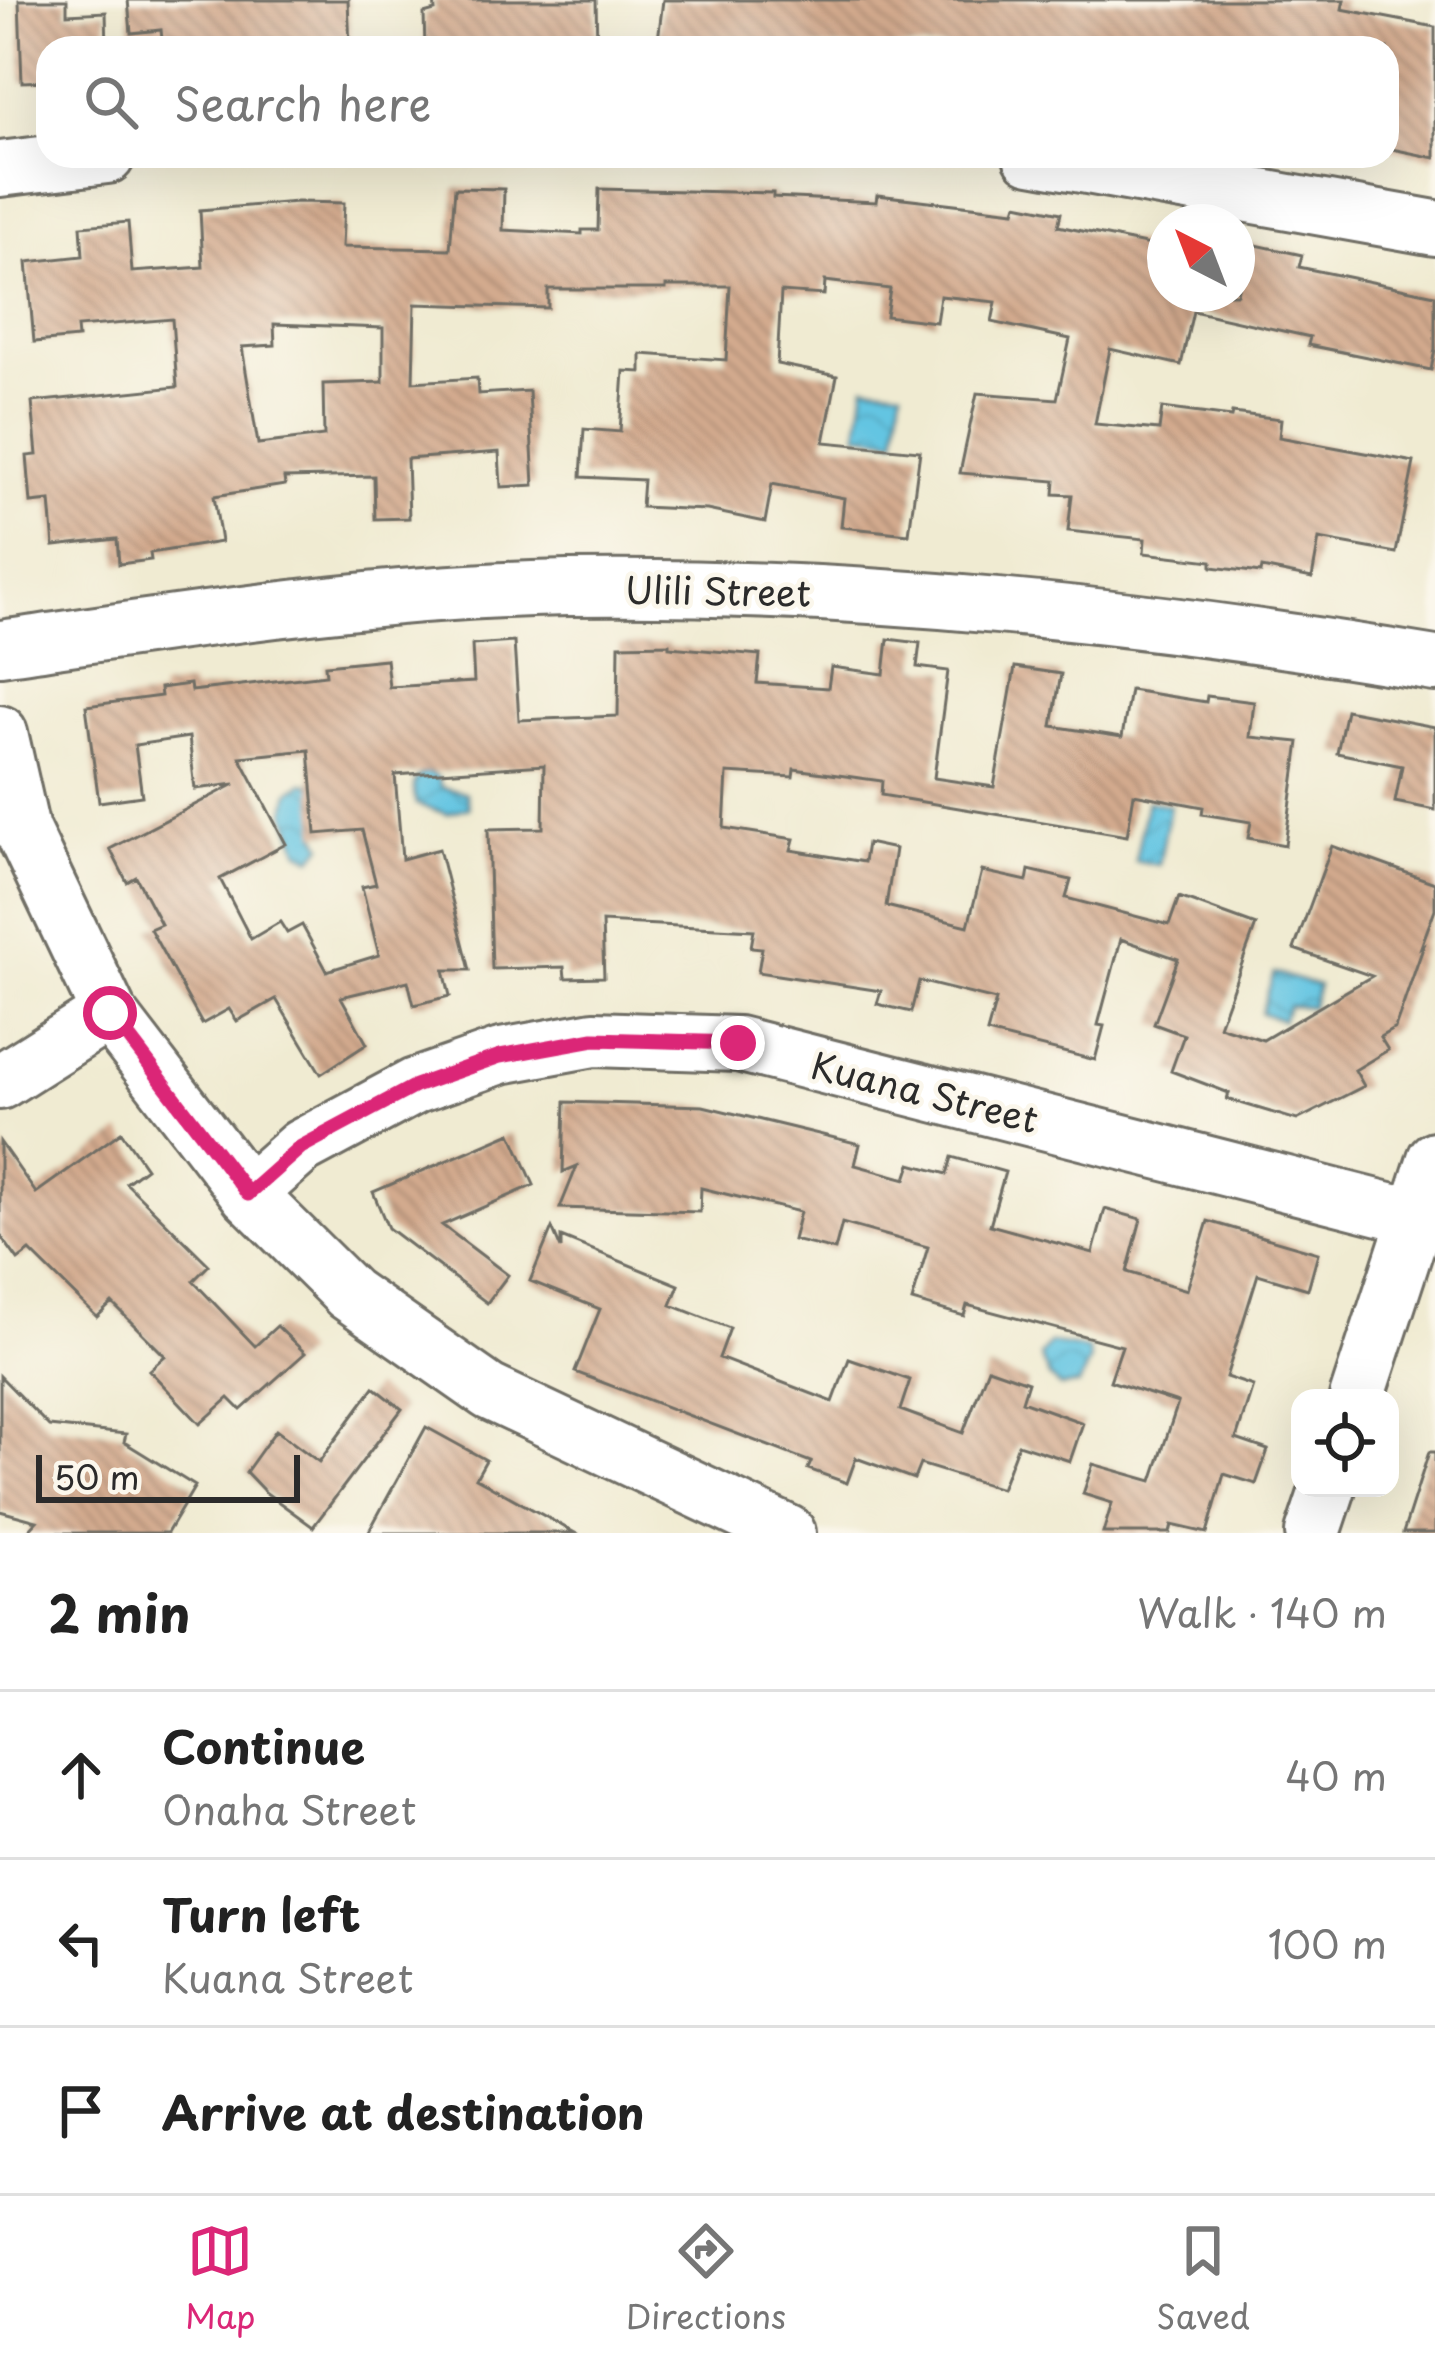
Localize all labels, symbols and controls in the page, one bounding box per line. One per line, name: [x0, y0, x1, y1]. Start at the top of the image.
search box: [36, 36, 1399, 168]
text: Search here: [174, 68, 431, 136]
icon: search: [78, 69, 144, 135]
north arrow: [1147, 204, 1255, 312]
street label: Ulili Street: [625, 561, 811, 619]
route start: [83, 986, 137, 1040]
route end: [711, 1016, 765, 1070]
street label: Kuana Street: [806, 1037, 1044, 1145]
map controls: [1291, 1389, 1399, 1497]
button: locate: [1291, 1389, 1399, 1497]
scale bar: [36, 1449, 300, 1502]
text: 50 m: [54, 1451, 140, 1501]
text: 2 min: [48, 1573, 190, 1650]
text: Walk · 140 m: [1138, 1582, 1387, 1641]
text: Continue: [162, 1711, 365, 1779]
icon: ahead: [48, 1742, 114, 1808]
text: 40 m: [1285, 1745, 1387, 1804]
text: Onaha Street: [162, 1779, 416, 1838]
text: Turn left: [162, 1879, 361, 1947]
icon: left: [48, 1910, 114, 1976]
text: 100 m: [1268, 1913, 1387, 1972]
text: Kuana Street: [162, 1947, 413, 2006]
text: Arrive at destination: [162, 2077, 645, 2145]
icon: arrive: [48, 2078, 114, 2144]
tab: Map: [185, 2218, 256, 2340]
tab: Directions: [626, 2218, 786, 2340]
tab: Saved: [1156, 2218, 1250, 2340]

